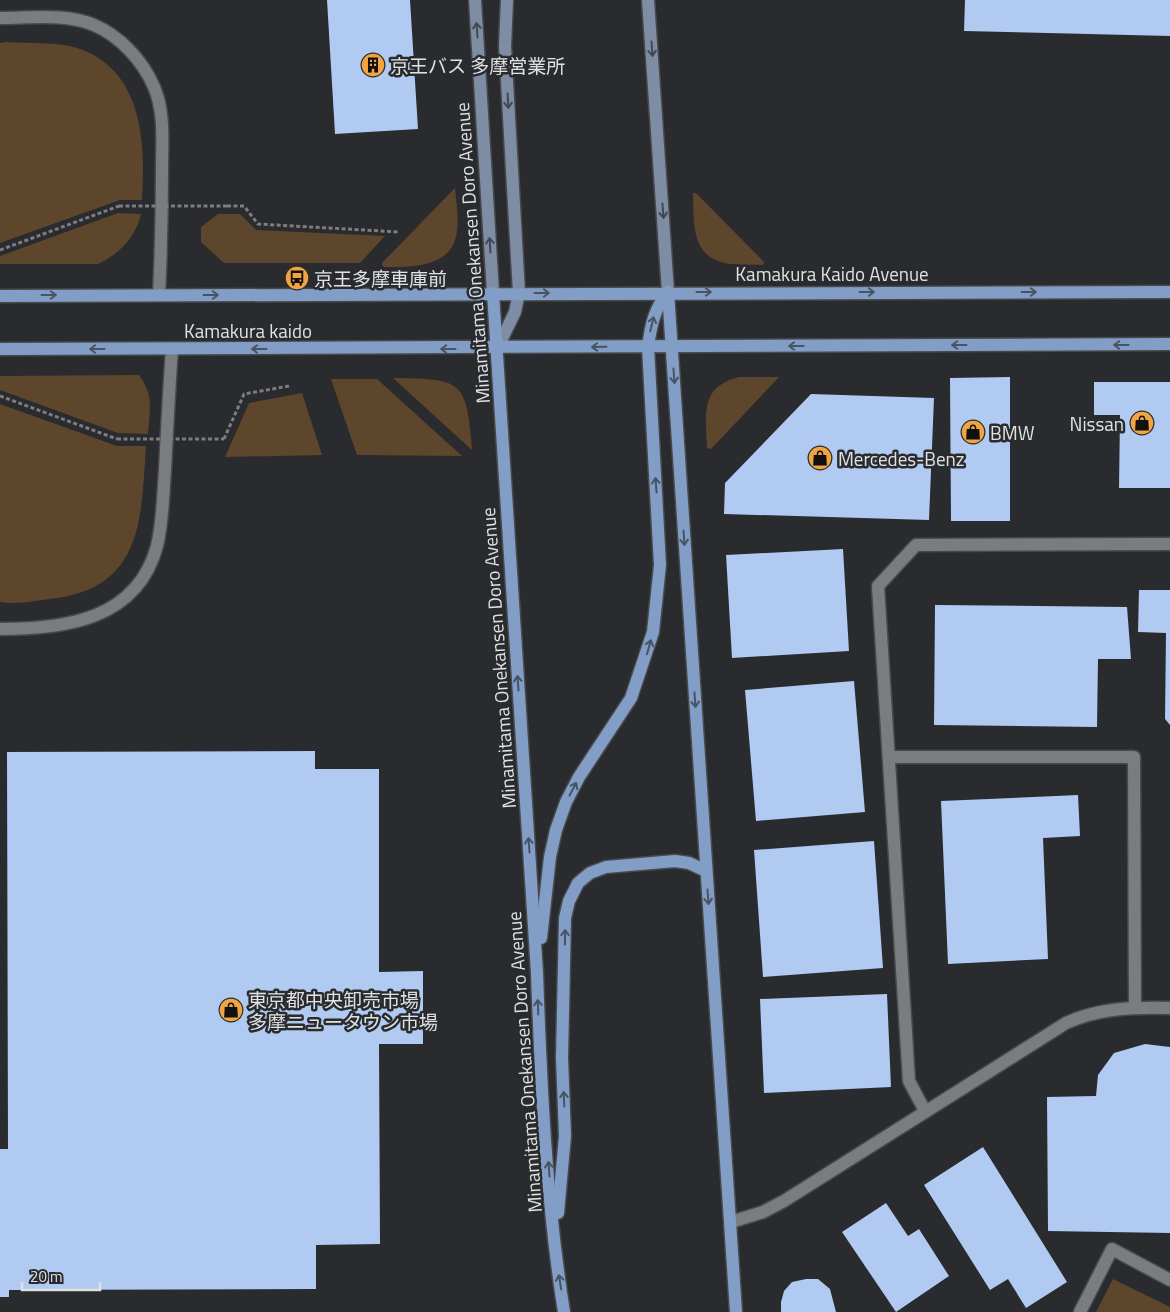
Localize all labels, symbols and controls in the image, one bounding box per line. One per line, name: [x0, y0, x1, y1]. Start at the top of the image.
one-way arrow: [472, 22, 481, 38]
one-way arrow: [647, 40, 656, 56]
place label: 京王バス 多摩営業所: [390, 51, 565, 80]
building icon: 京王バス 多摩営業所: [360, 52, 386, 78]
one-way arrow: [503, 93, 512, 109]
street label: Minamitama Onekansen Doro Avenue: [447, 101, 497, 405]
one-way arrow: [658, 202, 668, 218]
one-way arrow: [485, 237, 494, 253]
street label: Kamakura Kaido Avenue: [735, 259, 929, 288]
place label: 京王多摩車庫前: [314, 264, 447, 293]
bus stop icon: 京王多摩車庫前: [284, 265, 310, 291]
one-way arrow: [696, 287, 712, 297]
one-way arrow: [858, 287, 875, 297]
one-way arrow: [1021, 287, 1037, 297]
one-way arrow: [534, 288, 550, 298]
one-way arrow: [40, 290, 56, 300]
one-way arrow: [202, 290, 219, 300]
street label: Kamakura kaido: [184, 316, 312, 345]
one-way arrow: [648, 316, 657, 332]
one-way arrow: [951, 340, 968, 350]
one-way arrow: [1114, 340, 1130, 350]
one-way arrow: [789, 341, 805, 351]
one-way arrow: [591, 342, 608, 352]
one-way arrow: [89, 344, 106, 354]
one-way arrow: [252, 344, 268, 354]
one-way arrow: [440, 344, 456, 353]
one-way arrow: [669, 367, 678, 383]
place label: Nissan: [1070, 409, 1124, 438]
shop icon: Nissan: [1129, 410, 1155, 436]
place label: BMW: [990, 418, 1035, 447]
shop icon: BMW: [960, 419, 986, 445]
place label: Mercedes-Benz: [838, 444, 964, 473]
shop icon: Mercedes-Benz: [807, 445, 833, 471]
one-way arrow: [652, 478, 661, 494]
street label: Minamitama Onekansen Doro Avenue: [473, 506, 523, 810]
one-way arrow: [680, 530, 689, 546]
one-way arrow: [645, 639, 655, 655]
one-way arrow: [514, 675, 523, 691]
one-way arrow: [691, 692, 700, 708]
one-way arrow: [569, 782, 578, 797]
one-way arrow: [524, 837, 533, 853]
one-way arrow: [704, 889, 713, 905]
street label: Minamitama Onekansen Doro Avenue: [499, 910, 549, 1214]
one-way arrow: [560, 929, 570, 946]
place label: 東京都中央卸売市場 多摩ニュータウン市場: [248, 985, 438, 1036]
shop icon: 東京都中央卸売市場 多摩ニュータウン市場: [218, 997, 244, 1023]
one-way arrow: [534, 999, 543, 1015]
one-way arrow: [559, 1092, 568, 1108]
one-way arrow: [544, 1161, 553, 1177]
scale bar: [22, 1260, 100, 1292]
text: 20 m: [30, 1265, 63, 1288]
one-way arrow: [554, 1275, 564, 1291]

